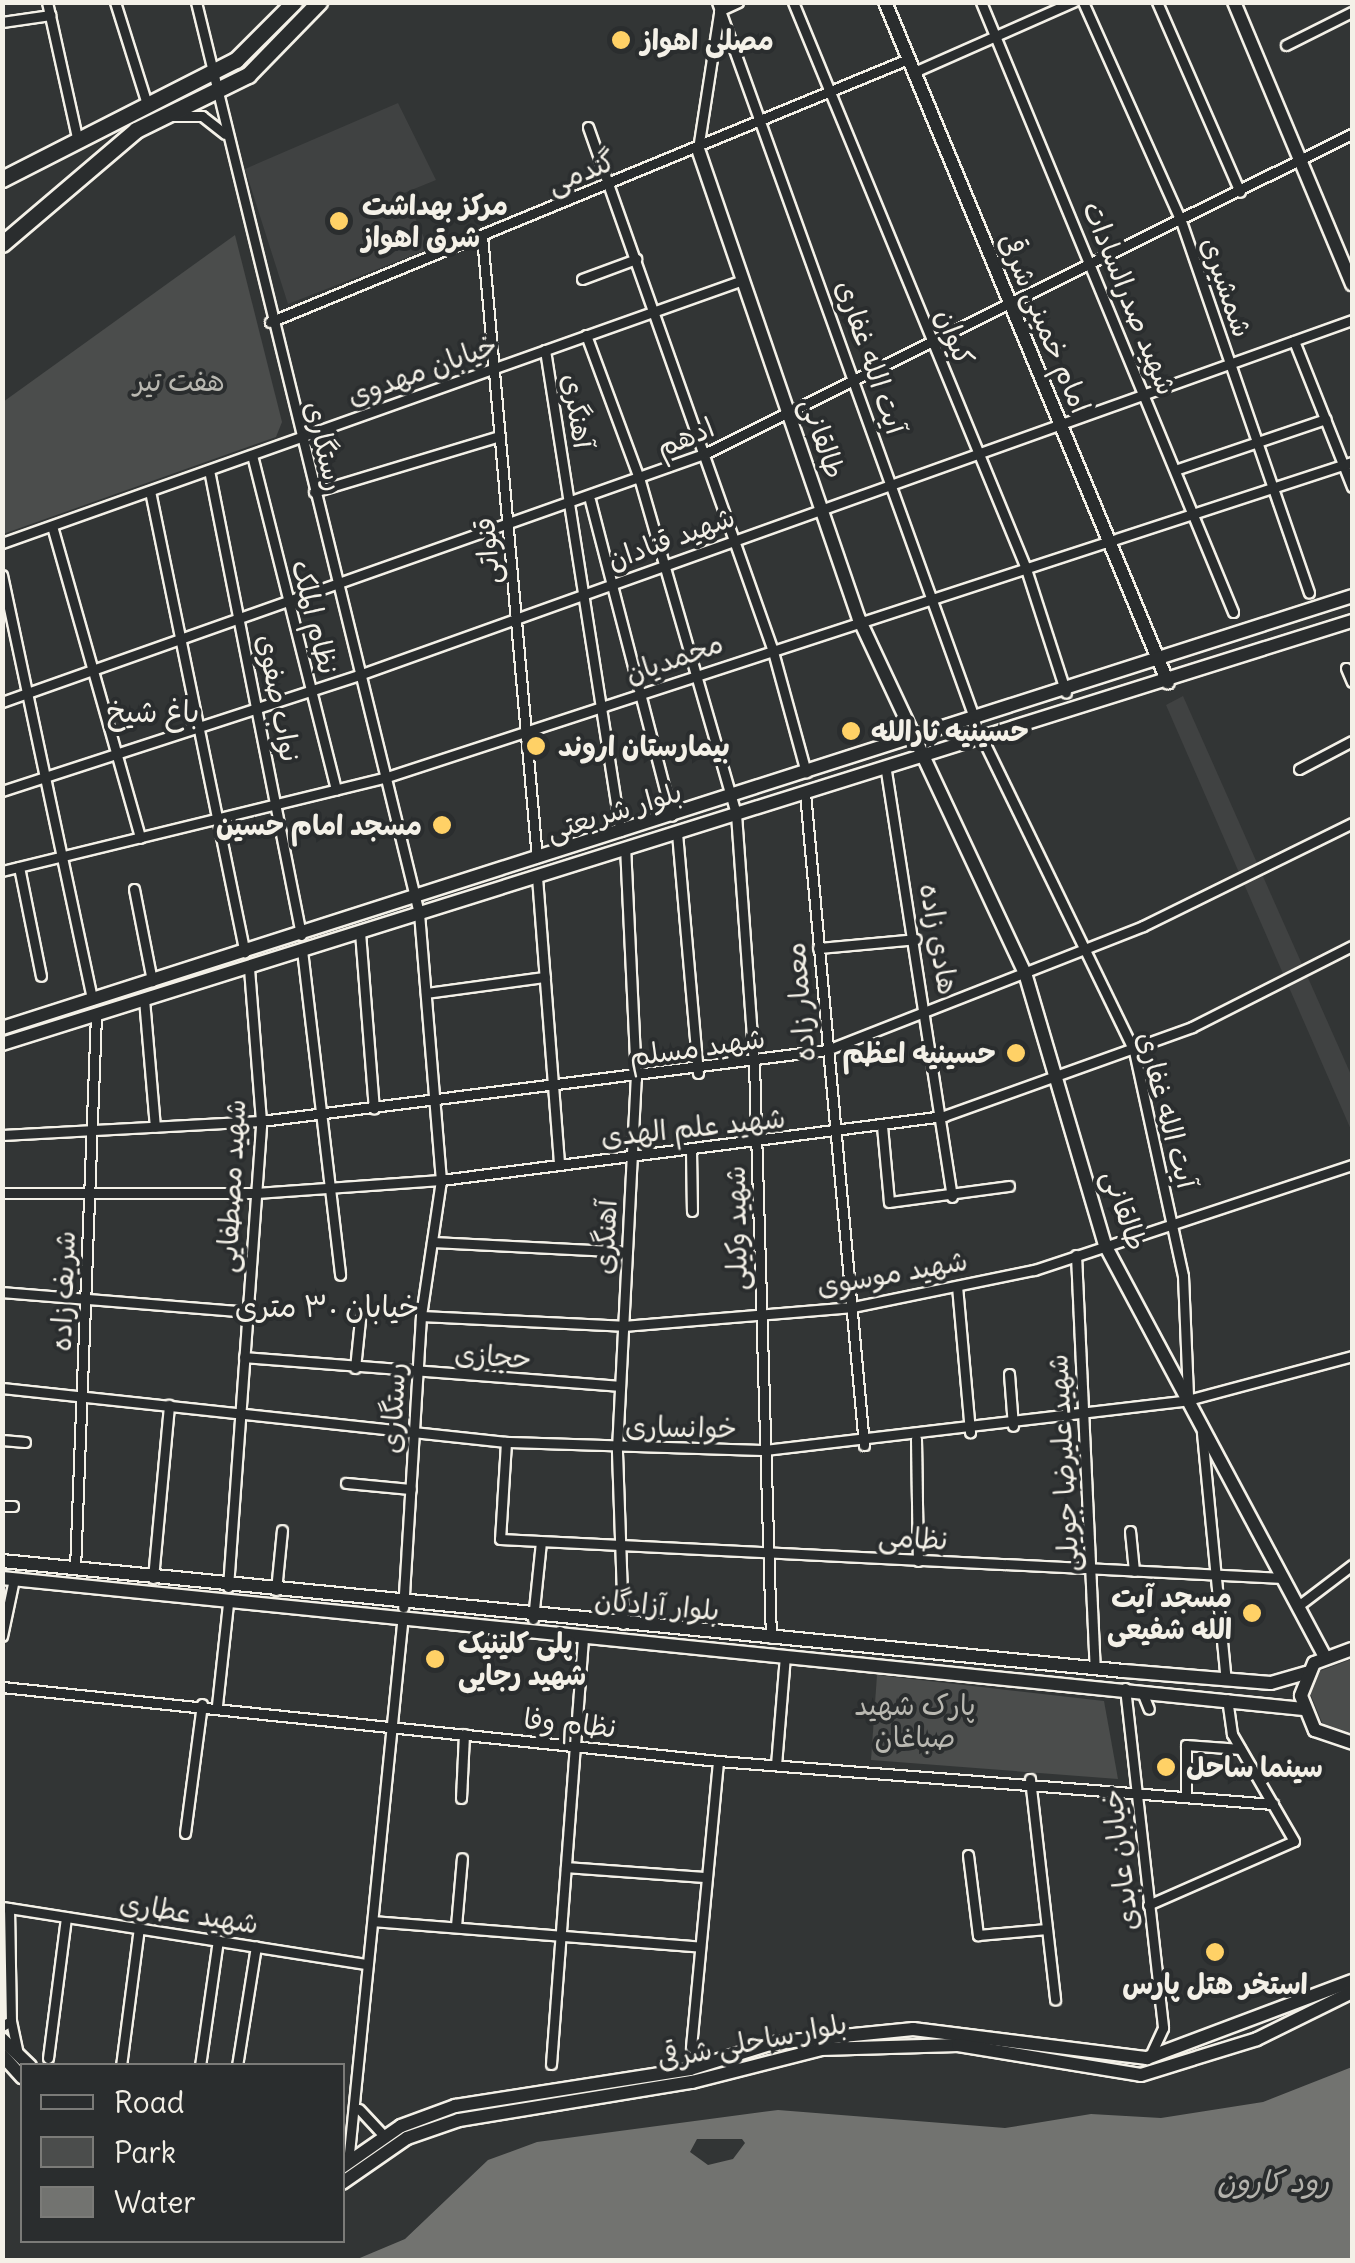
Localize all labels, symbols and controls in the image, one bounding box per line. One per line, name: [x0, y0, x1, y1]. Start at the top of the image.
place label: مصلی اهواز: [641, 23, 774, 57]
marker: مصلی اهواز: [610, 29, 632, 51]
street label: گندمی: [542, 143, 620, 201]
place label: مرکز بهداشت شرق اهواز: [362, 188, 508, 254]
street label: شهید صدرالسادات: [1076, 196, 1184, 400]
marker: مرکز بهداشت شرق اهواز: [326, 208, 352, 234]
street label: امام خمینی شرقی: [992, 228, 1098, 418]
street label: شمشیری: [1194, 233, 1260, 341]
street label: آیت الله غفاری: [829, 276, 913, 438]
street label: کیوان: [929, 304, 981, 370]
street label: خیابان مهدوی: [343, 327, 501, 413]
park label: هفت تیر: [133, 364, 225, 398]
street label: آهنگری: [556, 371, 600, 451]
street label: طالقانی: [794, 393, 852, 483]
street label: رستگاری: [298, 398, 352, 494]
street label: ادهم: [651, 410, 719, 464]
street label: شهید قنادان: [603, 499, 739, 577]
street label: قنواتی: [467, 516, 507, 586]
street label: نظام الملک: [285, 556, 345, 678]
street label: محمدیان: [621, 626, 727, 690]
street label: نواب صفوی: [250, 631, 308, 765]
district label: باغ شیخ: [107, 693, 199, 729]
place label: حسینیه ثارالله: [871, 714, 1029, 748]
marker: حسینیه ثارالله: [840, 720, 862, 742]
place label: بیمارستان اروند: [558, 729, 730, 763]
marker: بیمارستان اروند: [523, 733, 549, 759]
street label: بلوار شریعتی: [542, 774, 686, 848]
place label: مسجد امام حسین: [216, 808, 422, 842]
marker: مسجد امام حسین: [431, 814, 453, 836]
street label: هادی زاده: [913, 881, 965, 997]
street label: معمار زاده: [778, 941, 822, 1063]
street label: شهید مسلم: [627, 1021, 767, 1073]
street label: آیت الله غفاری: [1130, 1028, 1204, 1192]
place label: حسینیه اعظم: [843, 1036, 996, 1070]
marker: حسینیه اعظم: [1005, 1042, 1027, 1064]
street label: شهید مصطفایی: [210, 1098, 252, 1274]
street label: شهید علم الهدی: [599, 1101, 787, 1153]
street label: شهید وکیلی: [718, 1165, 754, 1291]
street label: طالقانی: [1096, 1165, 1154, 1255]
street label: آهنگری: [586, 1199, 624, 1275]
street label: شریف زاده: [44, 1230, 82, 1352]
street label: شهید موسوی: [814, 1243, 970, 1303]
district label: خیابان ۳۰ متری: [235, 1288, 419, 1324]
street label: حجازی: [453, 1337, 533, 1375]
street label: شهید علیرضا جویلی: [1041, 1353, 1085, 1573]
street label: رستگاری: [374, 1362, 412, 1454]
street label: خوانساری: [625, 1409, 737, 1445]
street label: نظامی: [877, 1519, 949, 1557]
place label: مسجد آیت الله شفیعی: [1107, 1580, 1232, 1646]
street label: بلوار آزادگان: [593, 1583, 721, 1627]
marker: مسجد آیت الله شفیعی: [1241, 1602, 1263, 1624]
place label: پلی کلینیک شهید رجایی: [458, 1626, 586, 1692]
marker: پلی کلینیک شهید رجایی: [422, 1646, 448, 1672]
park label: پارک شهید صباغان: [854, 1688, 976, 1754]
street label: نظام وفا: [522, 1701, 618, 1745]
place label: سینما ساحل: [1186, 1750, 1323, 1784]
marker: سینما ساحل: [1155, 1756, 1177, 1778]
street label: خیابان عابدی: [1095, 1787, 1145, 1933]
street label: شهید عطاری: [117, 1885, 261, 1941]
marker: استخر هتل پارس: [1204, 1941, 1226, 1963]
place label: استخر هتل پارس: [1122, 1967, 1308, 2001]
street label: بلوار ساحلی شرقی: [654, 2006, 850, 2076]
legend: [20, 2063, 345, 2243]
text: Road: [114, 2083, 184, 2121]
text: Park: [114, 2133, 176, 2171]
water label: رود کارون: [1217, 2163, 1329, 2199]
text: Water: [114, 2183, 196, 2221]

